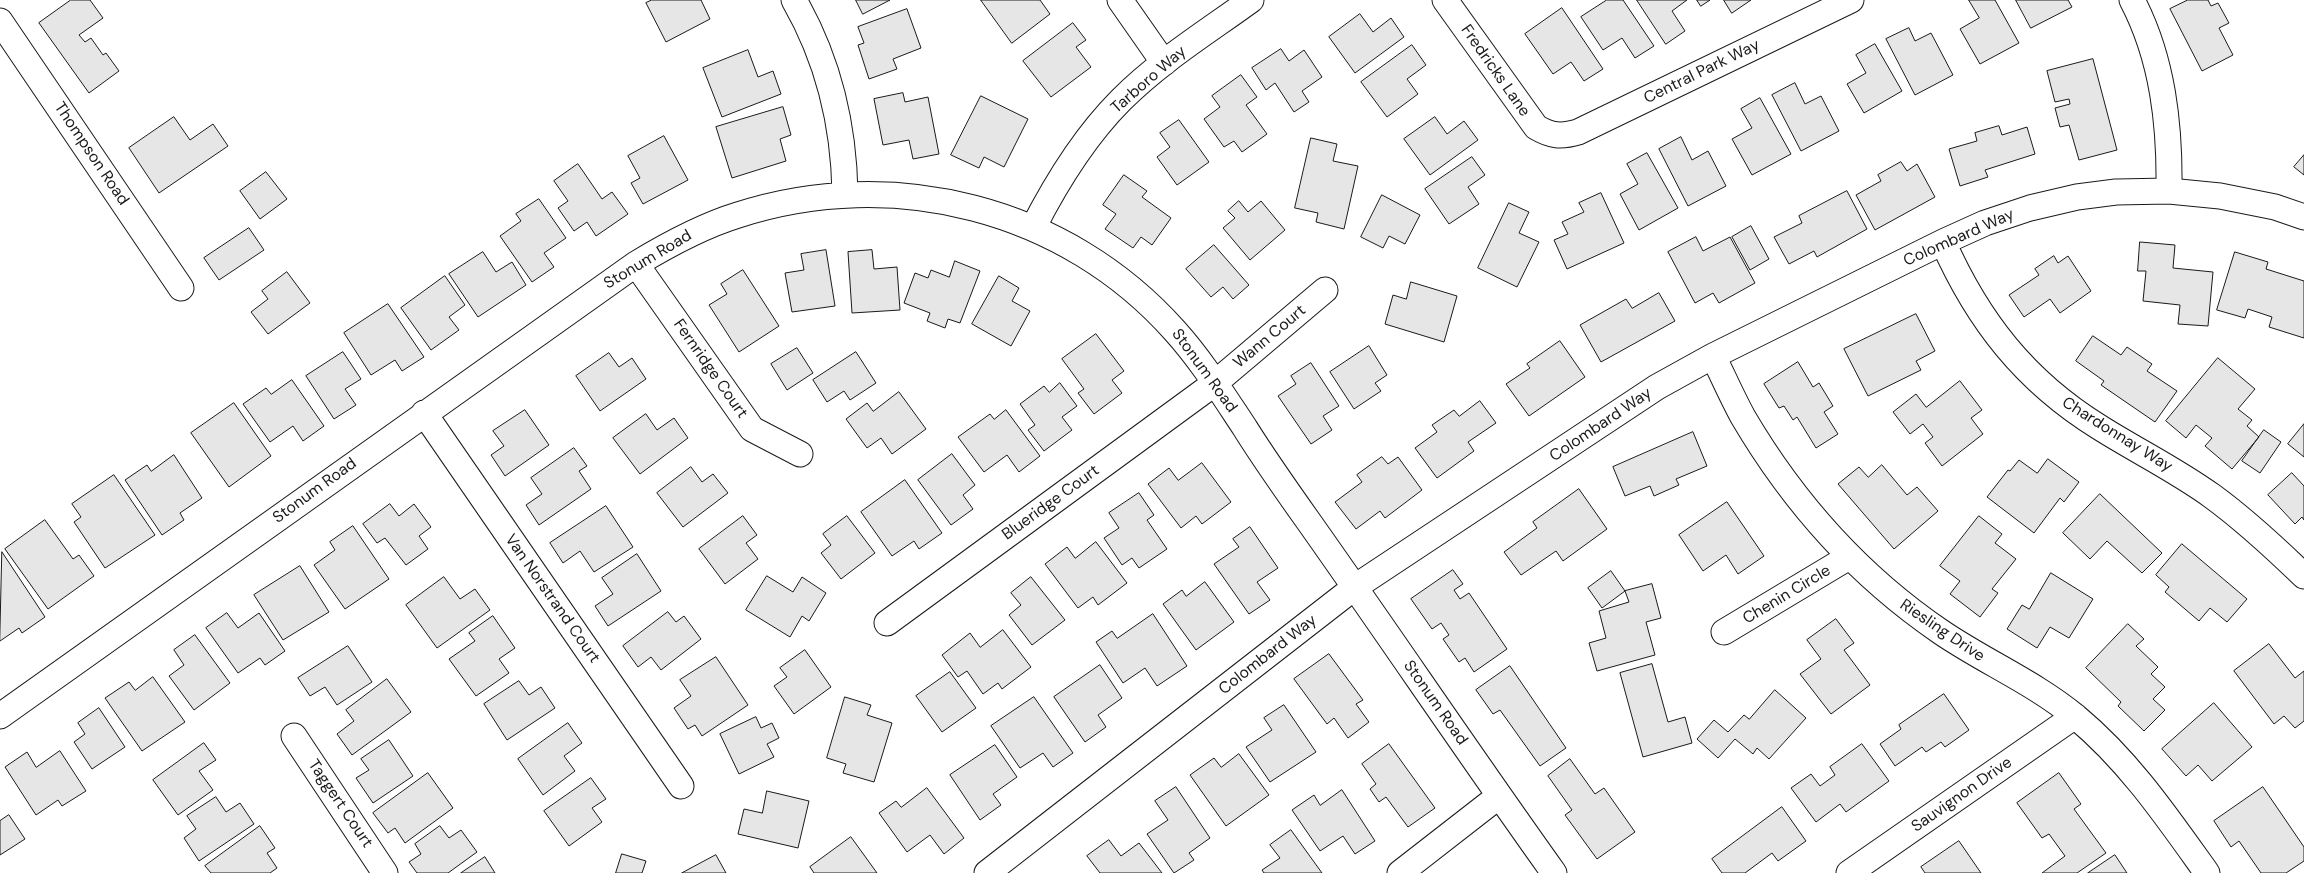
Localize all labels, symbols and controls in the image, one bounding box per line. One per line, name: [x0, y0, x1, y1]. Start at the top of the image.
street label: Fredricks Lane: [1456, 21, 1534, 121]
street label: Central Park Way: [1641, 36, 1763, 108]
street label: Tarboro Way: [1107, 42, 1191, 118]
street label: Thompson Road: [49, 99, 133, 209]
street label: Colombard Way: [1901, 205, 2017, 271]
street label: Stonum Road: [601, 226, 695, 294]
street label: Wann Court: [1230, 301, 1310, 373]
street label: Fernridge Court: [669, 316, 751, 422]
street label: Stonum Road: [1167, 325, 1241, 417]
street label: Colombard Way: [1546, 384, 1656, 466]
street label: Chardonnay Way: [2058, 393, 2176, 477]
street label: Stonum Road: [269, 454, 361, 528]
street label: Blueridge Court: [999, 461, 1103, 545]
street label: Van Norstrand Court: [500, 531, 604, 667]
street label: Chenin Circle: [1740, 561, 1834, 629]
street label: Riesling Drive: [1896, 596, 1988, 666]
street label: Colombard Way: [1215, 611, 1321, 699]
street label: Stonum Road: [1399, 657, 1471, 749]
street label: Sauvignon Drive: [1908, 753, 2016, 837]
street label: Taggert Court: [304, 756, 376, 852]

